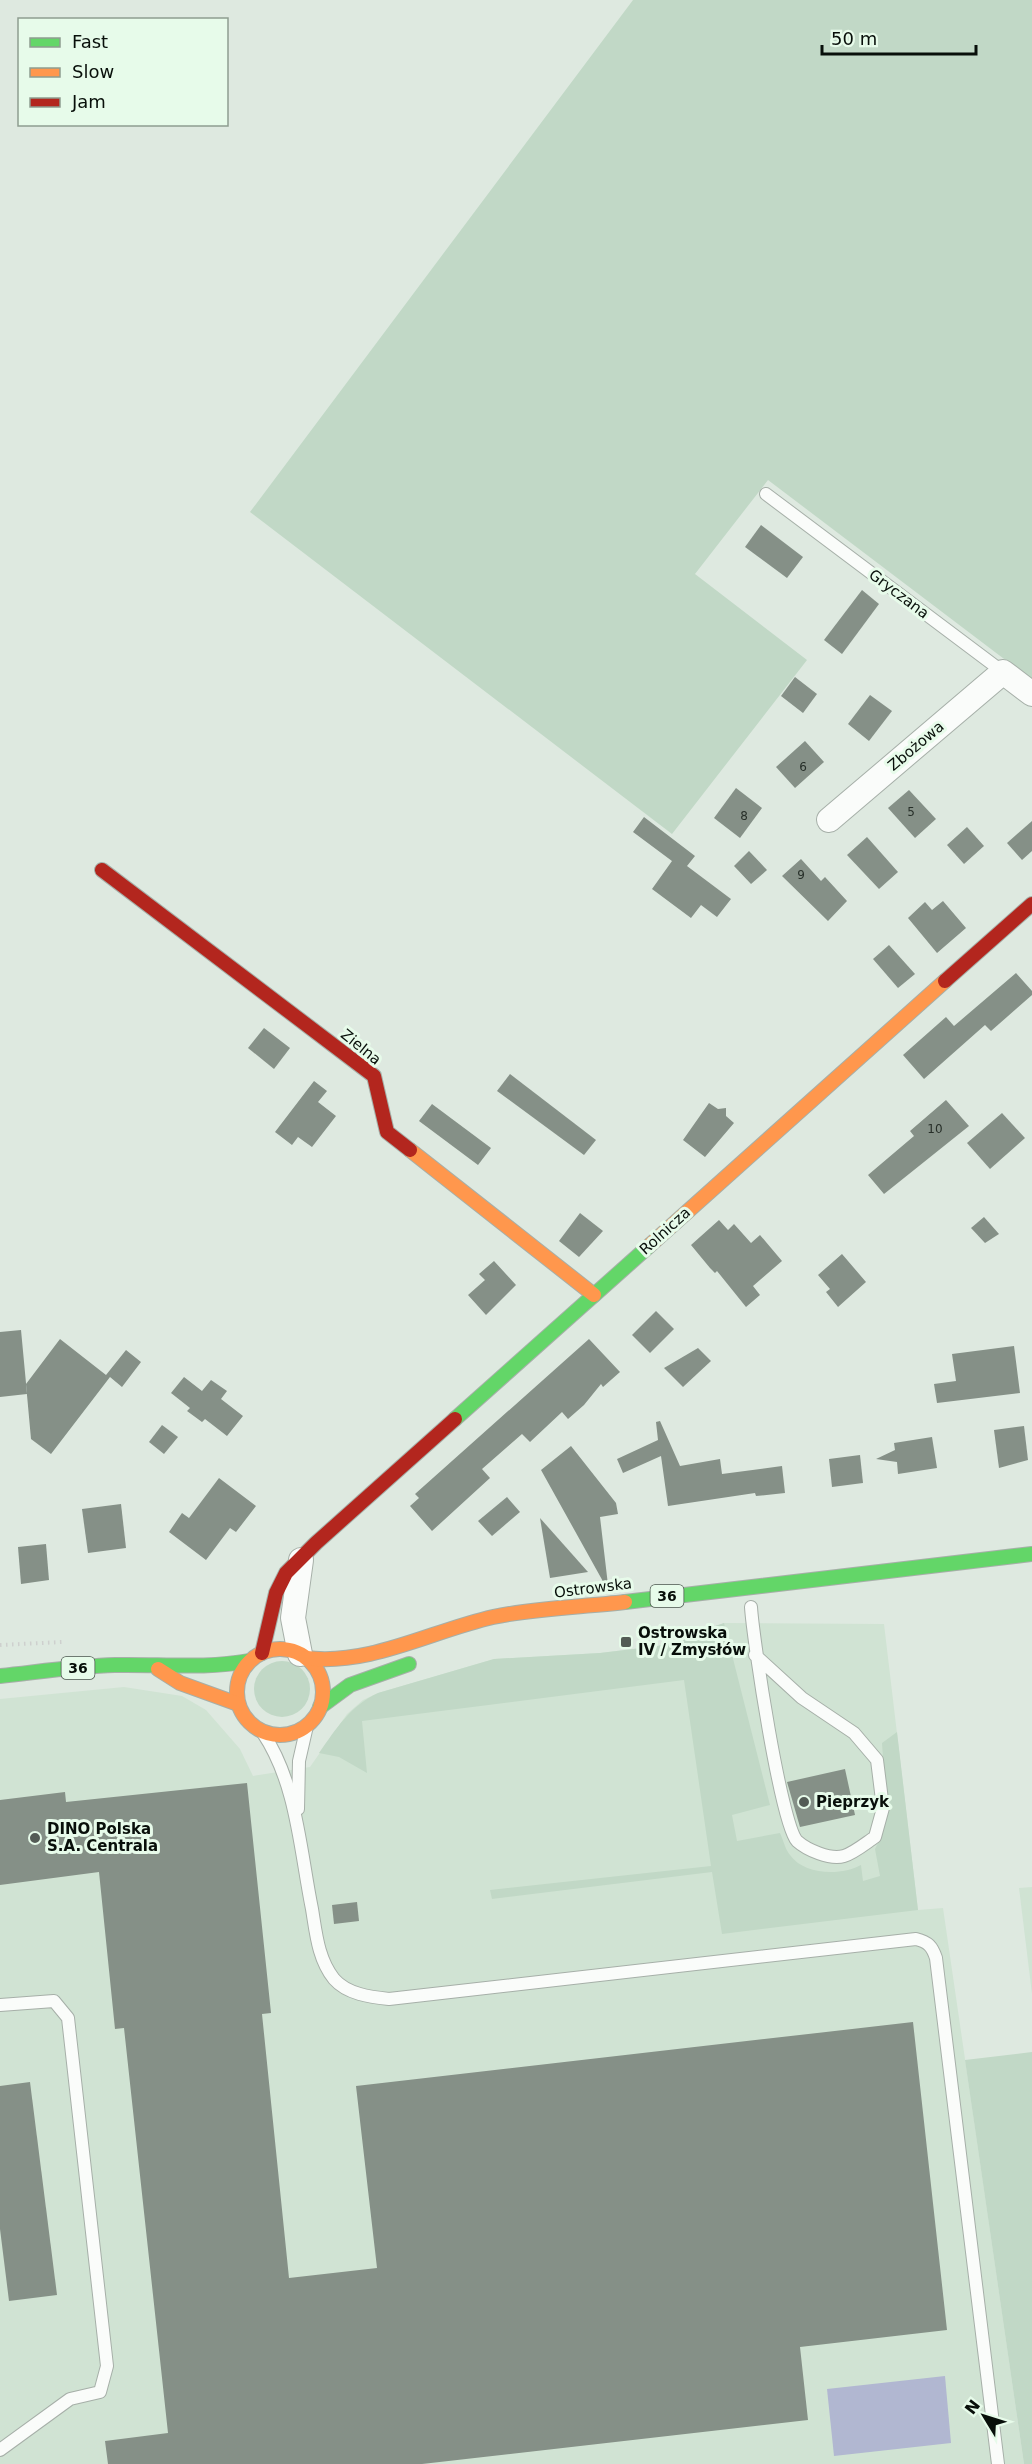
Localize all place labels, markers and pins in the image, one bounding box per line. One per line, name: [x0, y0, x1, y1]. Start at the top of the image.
place label: Ostrowska IV / Zmysłów: [638, 1624, 746, 1659]
marker: Ostrowska IV / Zmysłów: [619, 1635, 633, 1649]
place label: Pieprzyk: [816, 1793, 890, 1811]
marker: Pieprzyk: [797, 1795, 811, 1809]
place label: DINO Polska S.A. Centrala: [47, 1820, 158, 1855]
marker: DINO Polska S.A. Centrala: [28, 1831, 42, 1845]

